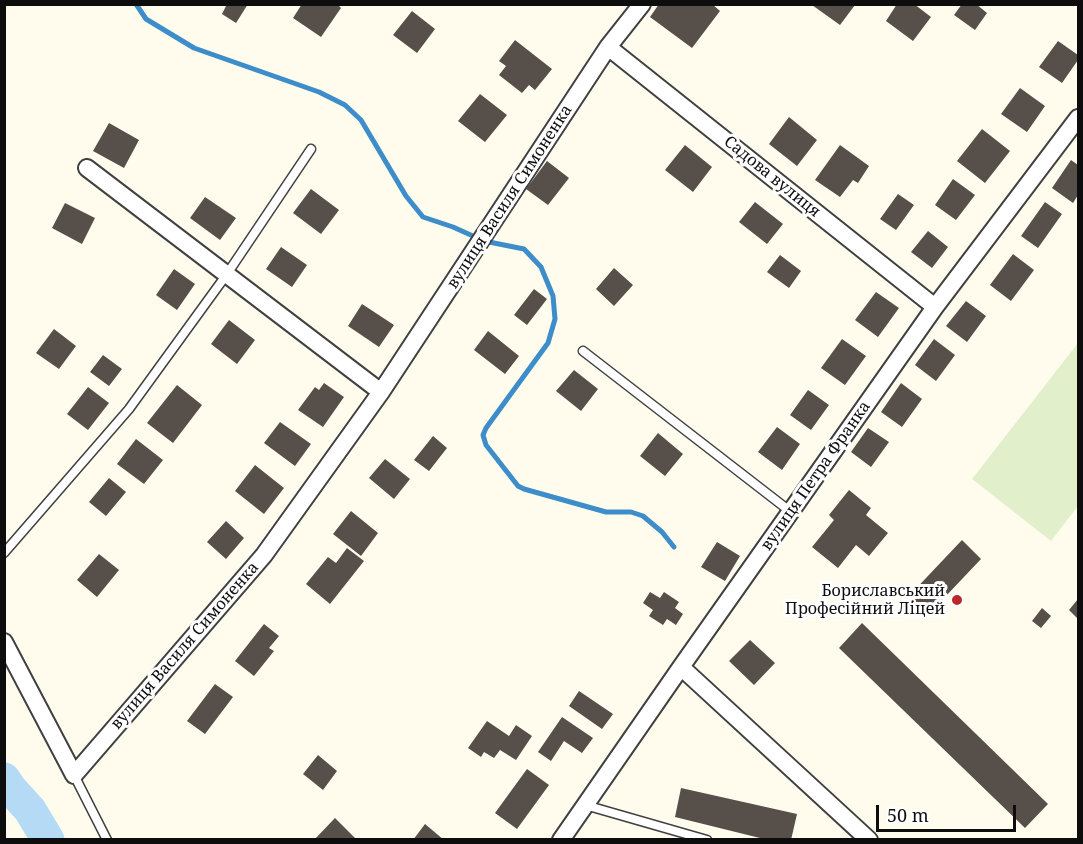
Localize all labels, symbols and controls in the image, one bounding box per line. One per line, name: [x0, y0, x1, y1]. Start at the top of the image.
street label: вулиця Василя Симоненка: [443, 101, 577, 293]
street label: Садова вулиця: [720, 132, 824, 222]
street label: вулиця Петра Франка: [757, 398, 875, 554]
street label: вулиця Василя Симоненка: [107, 558, 263, 734]
place label: Бориславський Професійний Ліцей: [785, 581, 945, 619]
marker: Бориславський Професійний Ліцей: [950, 593, 964, 607]
scale bar: [879, 793, 1018, 831]
text: 50 m: [887, 803, 929, 827]

